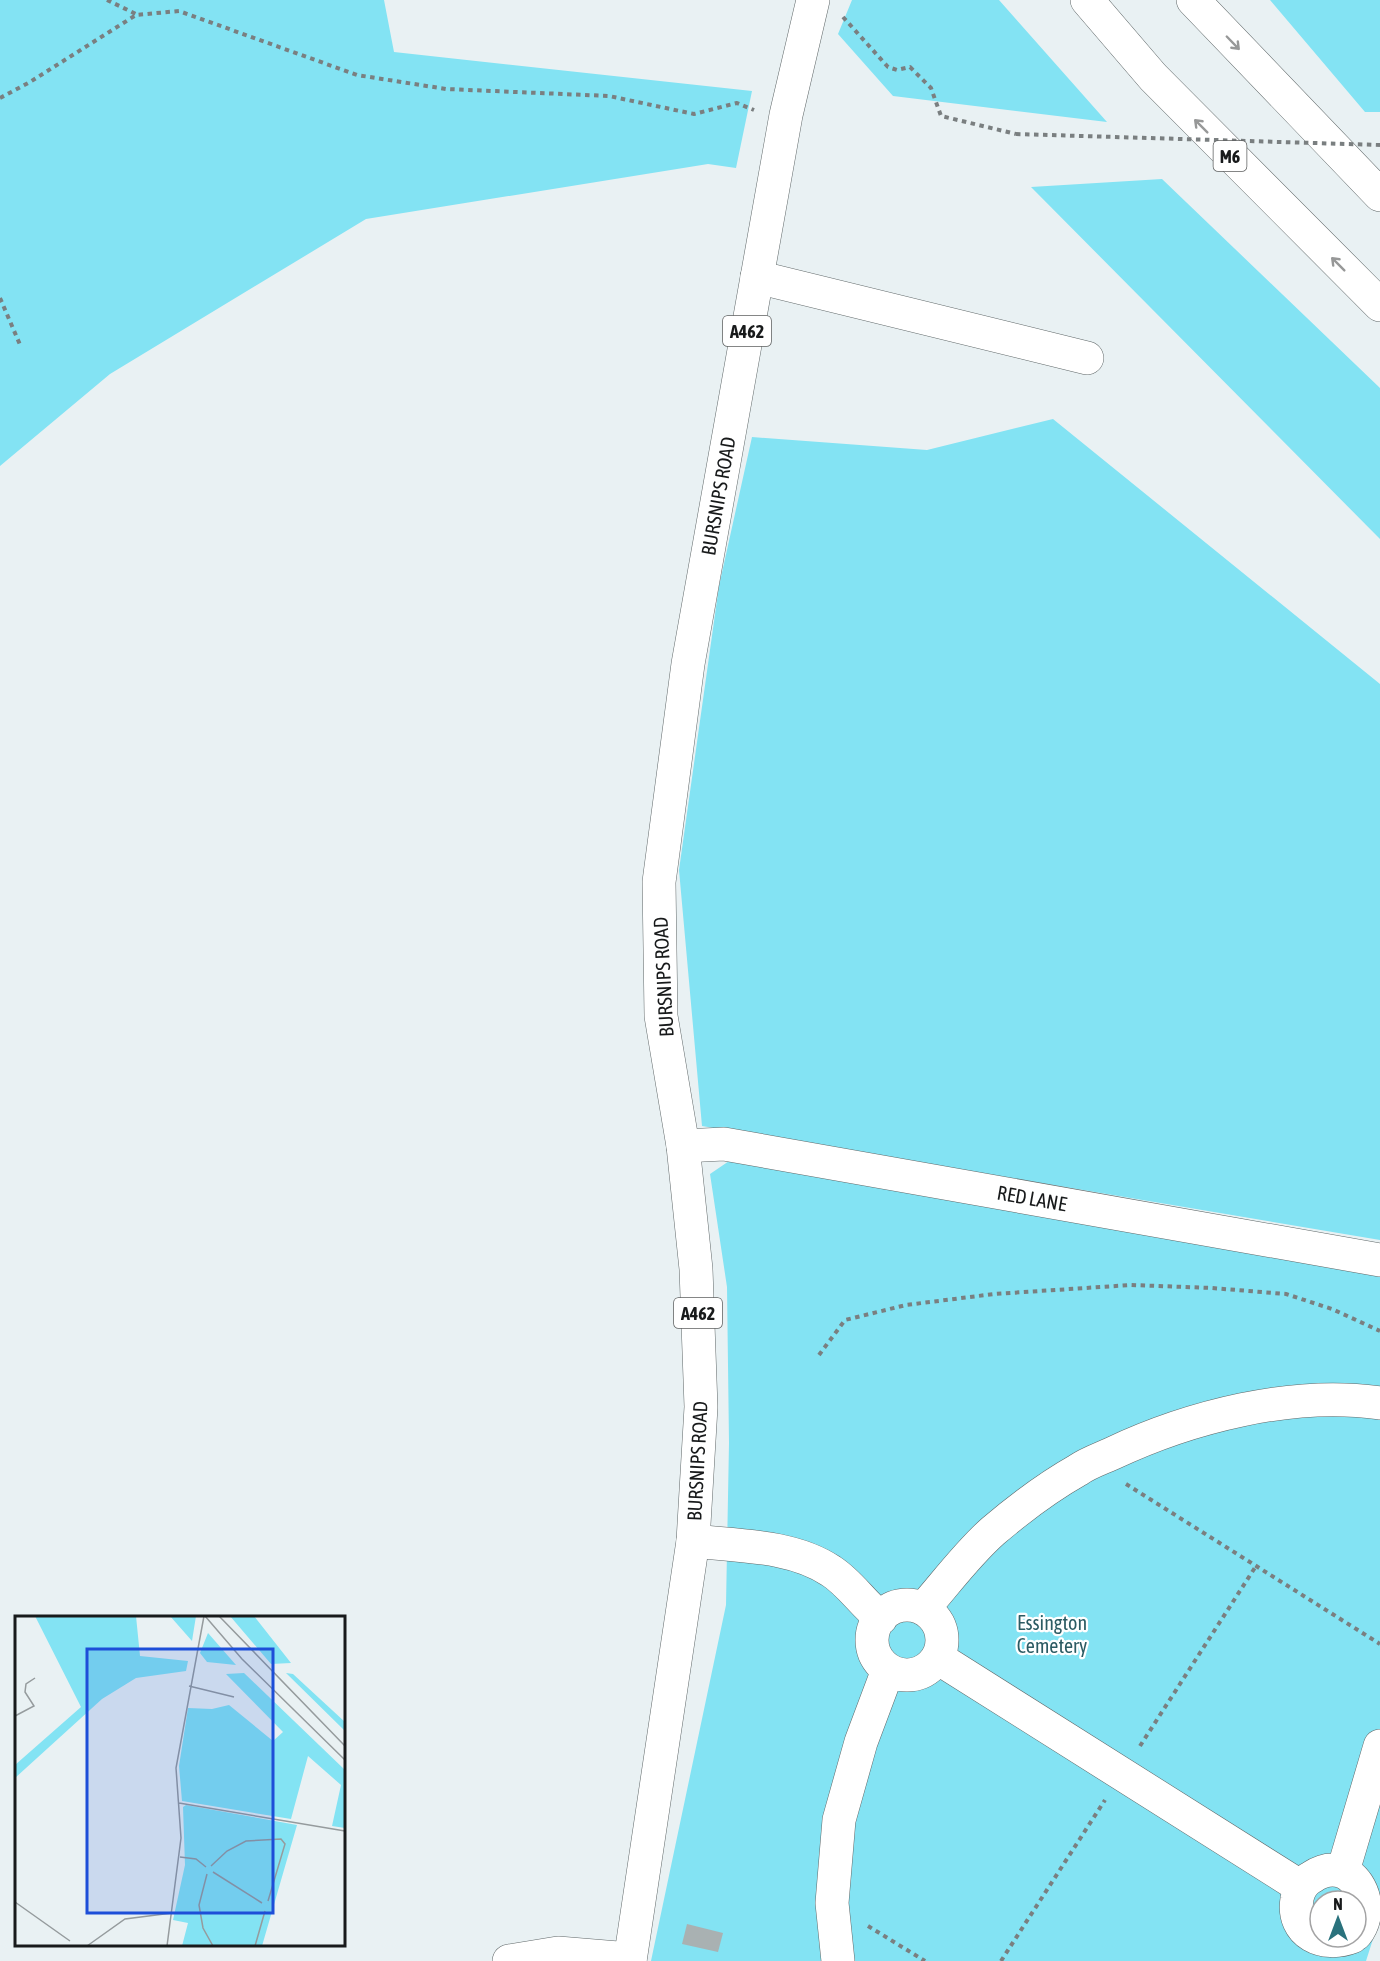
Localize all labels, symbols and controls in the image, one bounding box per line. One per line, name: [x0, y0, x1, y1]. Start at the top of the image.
one-way arrow: [1225, 35, 1240, 50]
one-way arrow: [1194, 118, 1208, 133]
road number: M6: [1214, 141, 1246, 171]
one-way arrow: [1331, 257, 1346, 271]
road number: A462: [723, 316, 771, 346]
street label: BURSNIPS ROAD: [696, 435, 740, 557]
street label: BURSNIPS ROAD: [648, 916, 678, 1038]
street label: RED LANE: [995, 1181, 1069, 1216]
road number: A462: [674, 1298, 722, 1328]
street label: BURSNIPS ROAD: [682, 1400, 712, 1522]
park label: Essington Cemetery: [1017, 1611, 1087, 1657]
inset map: [15, 1616, 345, 1946]
north arrow: [1308, 1889, 1368, 1949]
text: N: [1333, 1895, 1343, 1913]

